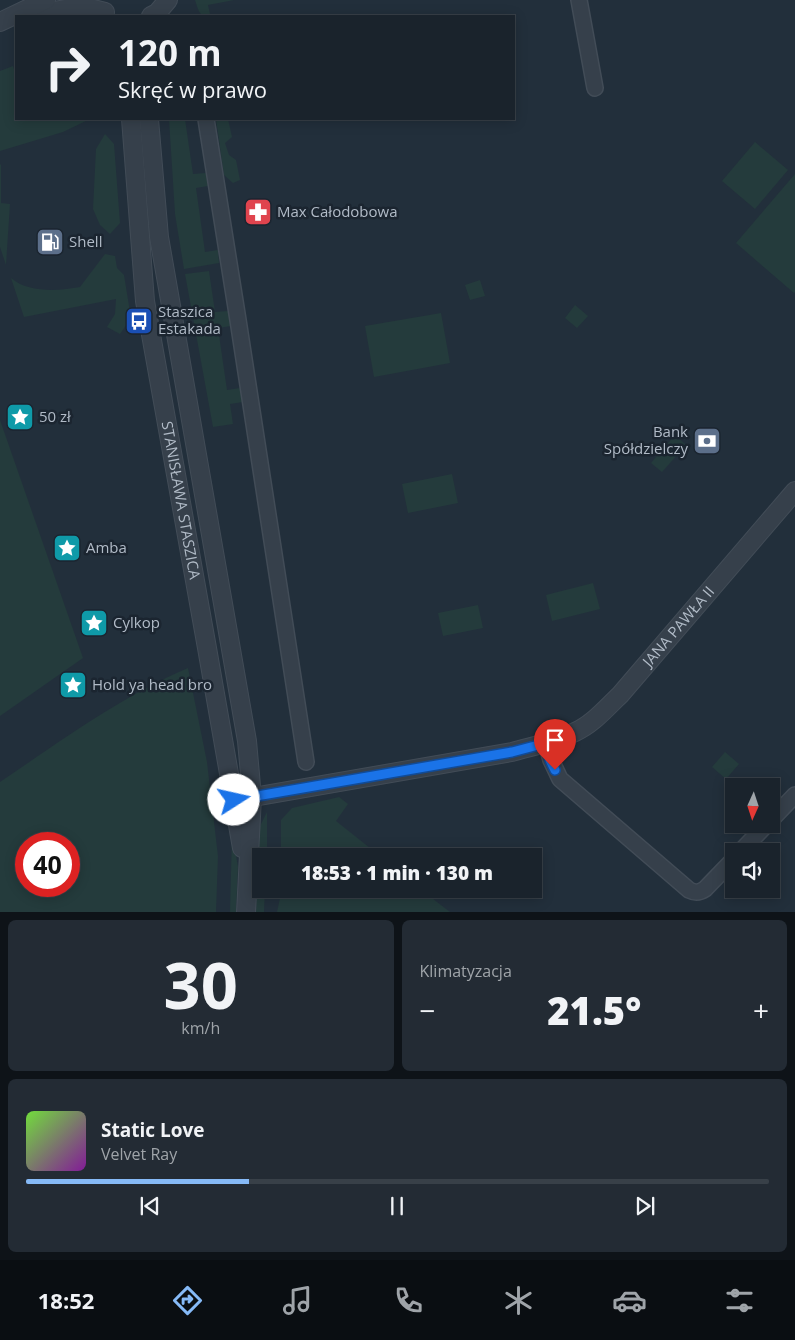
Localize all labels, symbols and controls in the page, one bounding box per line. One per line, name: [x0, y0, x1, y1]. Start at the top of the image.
text: 120 m: [118, 29, 222, 76]
icon: right: [35, 35, 100, 100]
text: Skręć w prawo: [118, 74, 267, 104]
pharmacy icon: Max Całodobowa: [243, 197, 273, 227]
place label: Max Całodobowa: [277, 201, 398, 221]
fuel station icon: Shell: [35, 227, 65, 257]
place label: Shell: [69, 231, 102, 251]
place label: Staszica Estakada: [158, 301, 221, 338]
bus stop icon: Staszica Estakada: [124, 306, 154, 336]
place icon: 50 zł: [5, 402, 35, 432]
place label: 50 zł: [39, 406, 71, 426]
street label: STANISŁAWA STASZICA: [158, 419, 206, 581]
place label: Bank Spółdzielczy: [604, 421, 688, 458]
bank icon: Bank Spółdzielczy: [692, 426, 722, 456]
place icon: Amba: [52, 533, 82, 563]
place label: Amba: [86, 537, 127, 557]
street label: JANA PAWŁA II: [636, 581, 718, 672]
place icon: Cylkop: [79, 608, 109, 638]
place label: Cylkop: [113, 612, 160, 632]
place icon: Hold ya head bro: [58, 670, 88, 700]
place label: Hold ya head bro: [92, 674, 212, 694]
pin: [534, 719, 576, 770]
icon: arrive: [541, 726, 569, 754]
position arrow: [207, 773, 259, 825]
north arrow: [725, 778, 780, 832]
map controls: [725, 778, 780, 898]
speed limit sign: 40: [15, 832, 80, 897]
button: sound: [725, 843, 780, 898]
text: 18:53 · 1 min · 130 m: [301, 860, 493, 886]
text: 30: [164, 940, 238, 1028]
text: Klimatyzacja: [420, 960, 512, 982]
text: 21.5°: [547, 984, 641, 1036]
text: −: [420, 991, 436, 1029]
text: +: [753, 991, 769, 1029]
text: km/h: [181, 1017, 220, 1039]
text: Static Love: [101, 1117, 204, 1143]
text: Velvet Ray: [101, 1143, 177, 1165]
icon: previous: [136, 1192, 164, 1220]
icon: pause: [383, 1192, 411, 1220]
icon: next: [631, 1192, 659, 1220]
icon: directions: [170, 1283, 205, 1318]
icon: music: [280, 1283, 315, 1318]
icon: phone: [391, 1283, 426, 1318]
icon: climate: [501, 1283, 536, 1318]
icon: car: [612, 1283, 647, 1318]
icon: filters: [722, 1283, 757, 1318]
text: 18:52: [38, 1285, 94, 1315]

